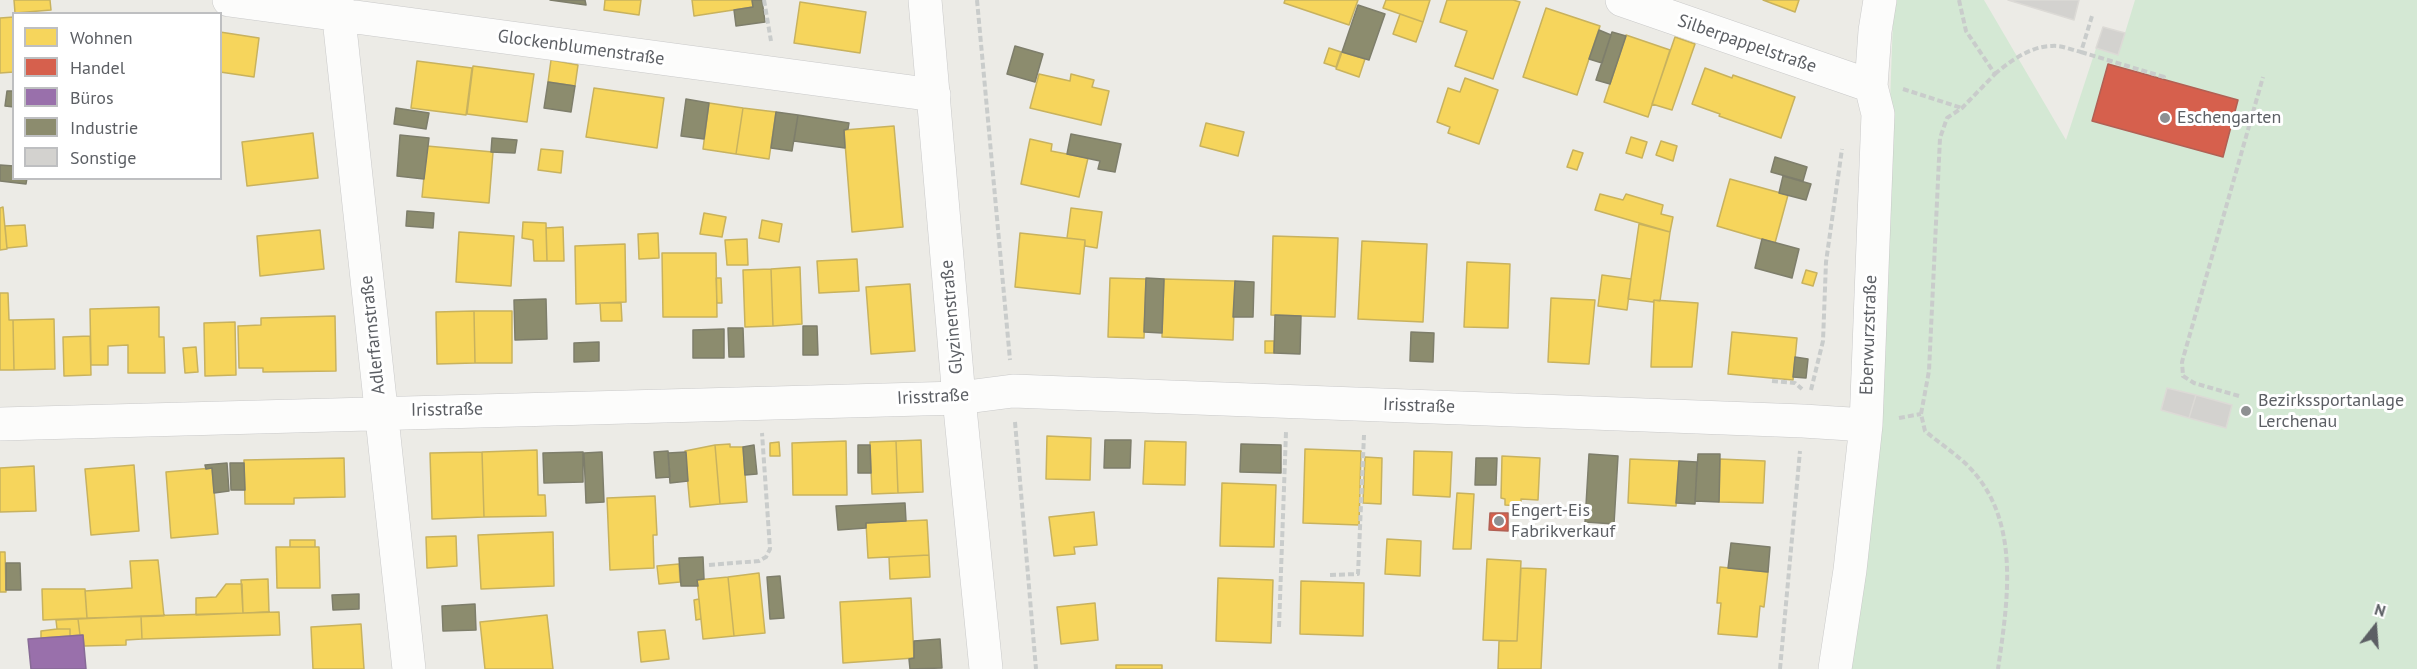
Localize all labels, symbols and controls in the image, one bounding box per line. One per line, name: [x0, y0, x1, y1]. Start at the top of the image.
street label: Silberpappelstraße: [1675, 10, 1819, 78]
legend: [12, 12, 222, 180]
text: Wohnen: [70, 26, 132, 49]
street label: Glockenblumenstraße: [496, 26, 666, 70]
text: Handel: [70, 56, 125, 79]
text: Büros: [70, 86, 114, 109]
place label: Eschengarten: [2177, 107, 2281, 129]
marker: Eschengarten: [2158, 111, 2172, 125]
text: Industrie: [70, 116, 138, 139]
text: Sonstige: [70, 146, 136, 169]
street label: Glyzinenstraße: [936, 259, 968, 375]
street label: Adlerfarnstraße: [356, 274, 390, 396]
street label: Eberwurzstraße: [1856, 275, 1882, 395]
street label: Irisstraße: [896, 384, 970, 410]
place label: Bezirkssportanlage Lerchenau: [2258, 390, 2404, 432]
street label: Irisstraße: [1383, 394, 1455, 418]
street label: Irisstraße: [411, 399, 483, 421]
marker: Bezirkssportanlage Lerchenau: [2239, 404, 2253, 418]
place label: Engert-Eis Fabrikverkauf: [1511, 500, 1615, 542]
marker: Engert-Eis Fabrikverkauf: [1492, 514, 1506, 528]
north arrow: [2345, 597, 2405, 657]
text: N: [2372, 599, 2388, 621]

